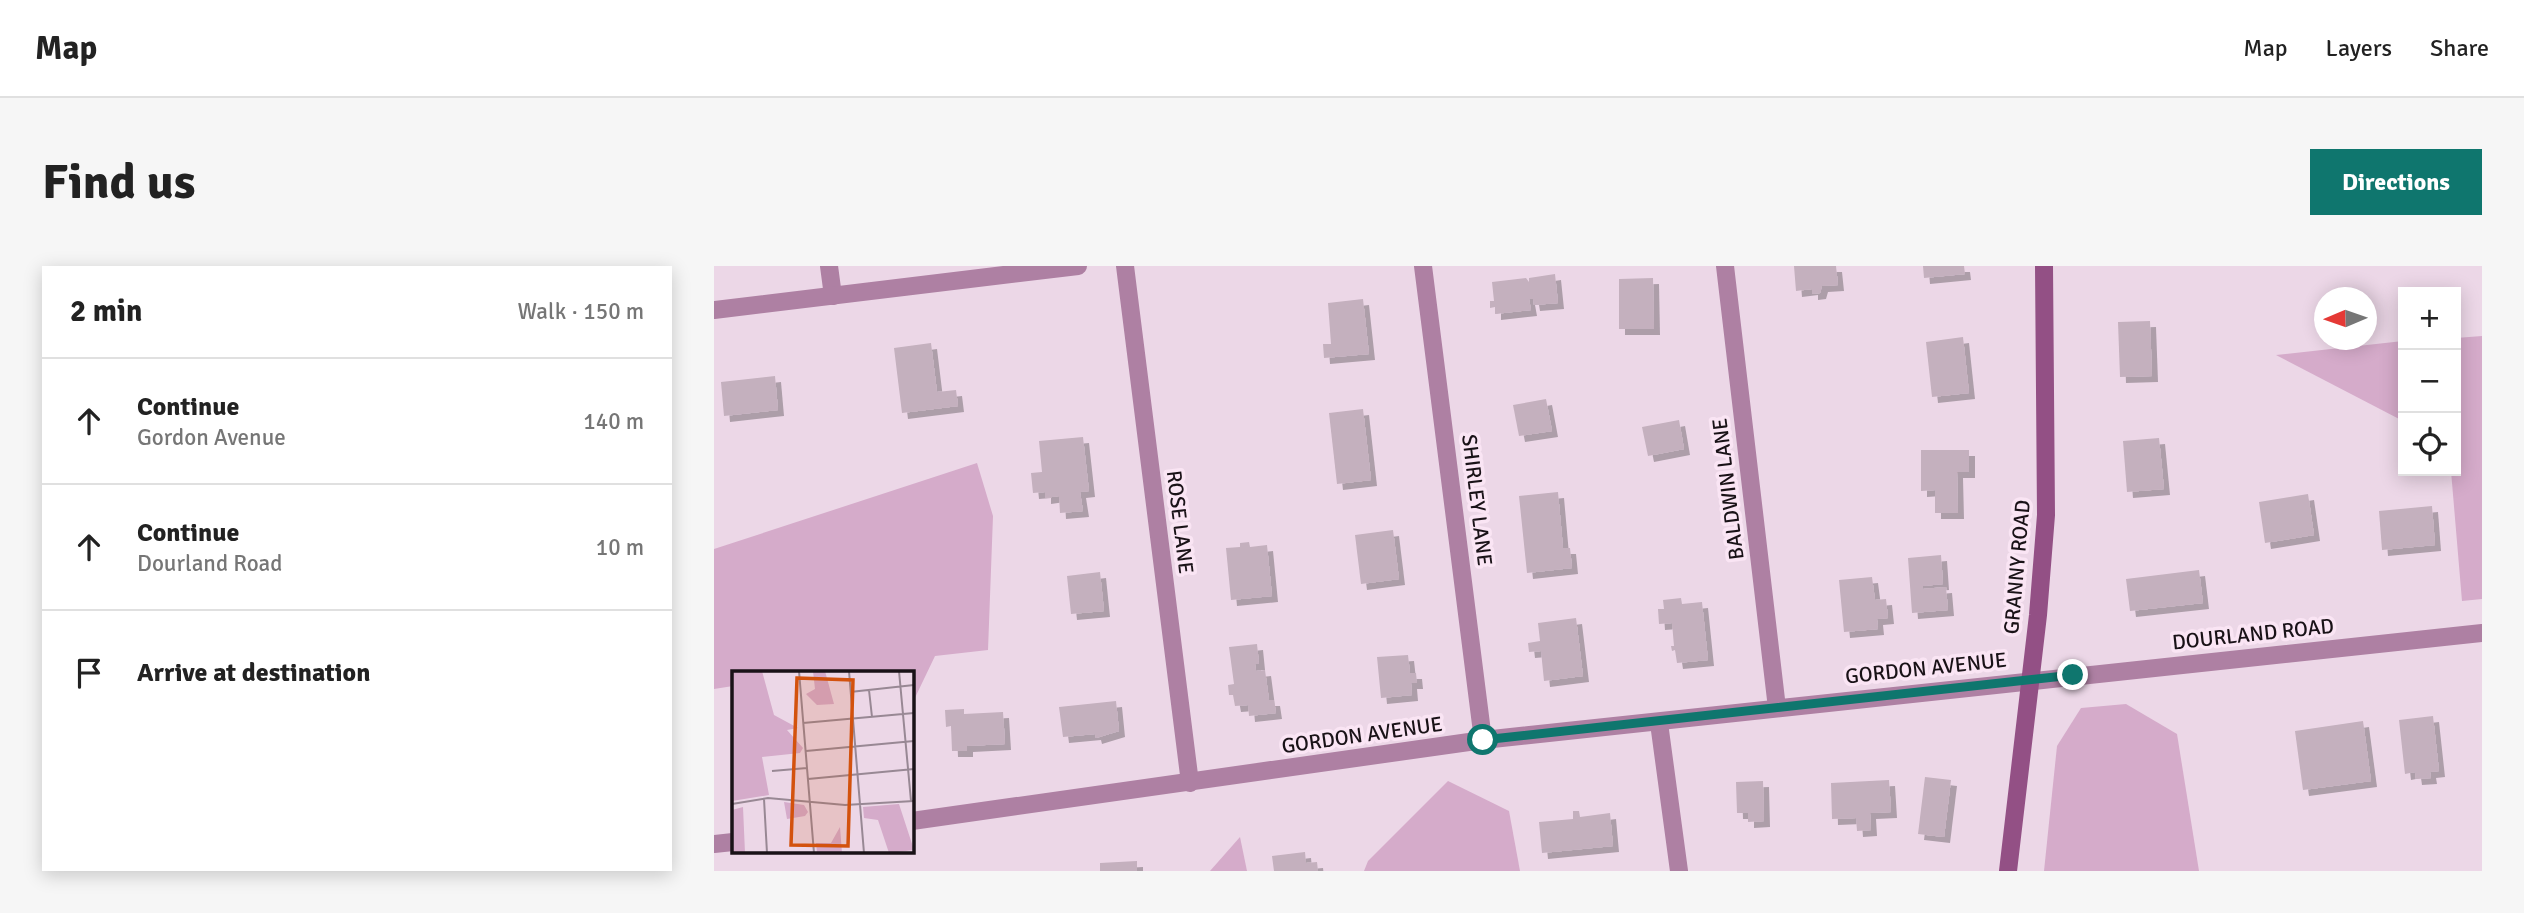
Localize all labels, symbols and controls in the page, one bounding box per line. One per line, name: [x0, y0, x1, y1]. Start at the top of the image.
text: Map: [35, 28, 97, 69]
text: Map: [2243, 33, 2288, 63]
text: Layers: [2326, 33, 2392, 63]
text: Share: [2430, 33, 2489, 63]
button: Directions: [2310, 149, 2482, 215]
text: Find us: [42, 152, 195, 212]
north arrow: [2314, 287, 2377, 350]
map controls: [2398, 287, 2461, 476]
button: +: [2398, 287, 2461, 350]
text: 2 min: [70, 293, 142, 330]
text: Walk · 150 m: [518, 297, 644, 326]
button: −: [2398, 350, 2461, 413]
text: Continue: [137, 391, 239, 423]
icon: ahead: [70, 402, 108, 440]
text: 140 m: [583, 407, 644, 436]
button: locate: [2398, 413, 2461, 476]
street label: BALDWIN LANE: [1706, 417, 1750, 561]
text: Gordon Avenue: [137, 423, 286, 452]
street label: SHIRLEY LANE: [1456, 433, 1498, 567]
street label: ROSE LANE: [1161, 469, 1199, 575]
street label: GRANNY ROAD: [1998, 499, 2036, 635]
text: Continue: [137, 517, 239, 549]
icon: ahead: [70, 528, 108, 566]
text: 10 m: [596, 533, 644, 562]
text: Dourland Road: [137, 549, 282, 578]
street label: DOURLAND ROAD: [2171, 613, 2335, 655]
street label: GORDON AVENUE: [1844, 647, 2008, 689]
icon: arrive: [70, 654, 108, 692]
text: Arrive at destination: [137, 657, 370, 689]
route end: [2057, 659, 2088, 690]
inset map: [732, 671, 914, 853]
street label: GORDON AVENUE: [1280, 711, 1444, 759]
route start: [1467, 724, 1498, 755]

